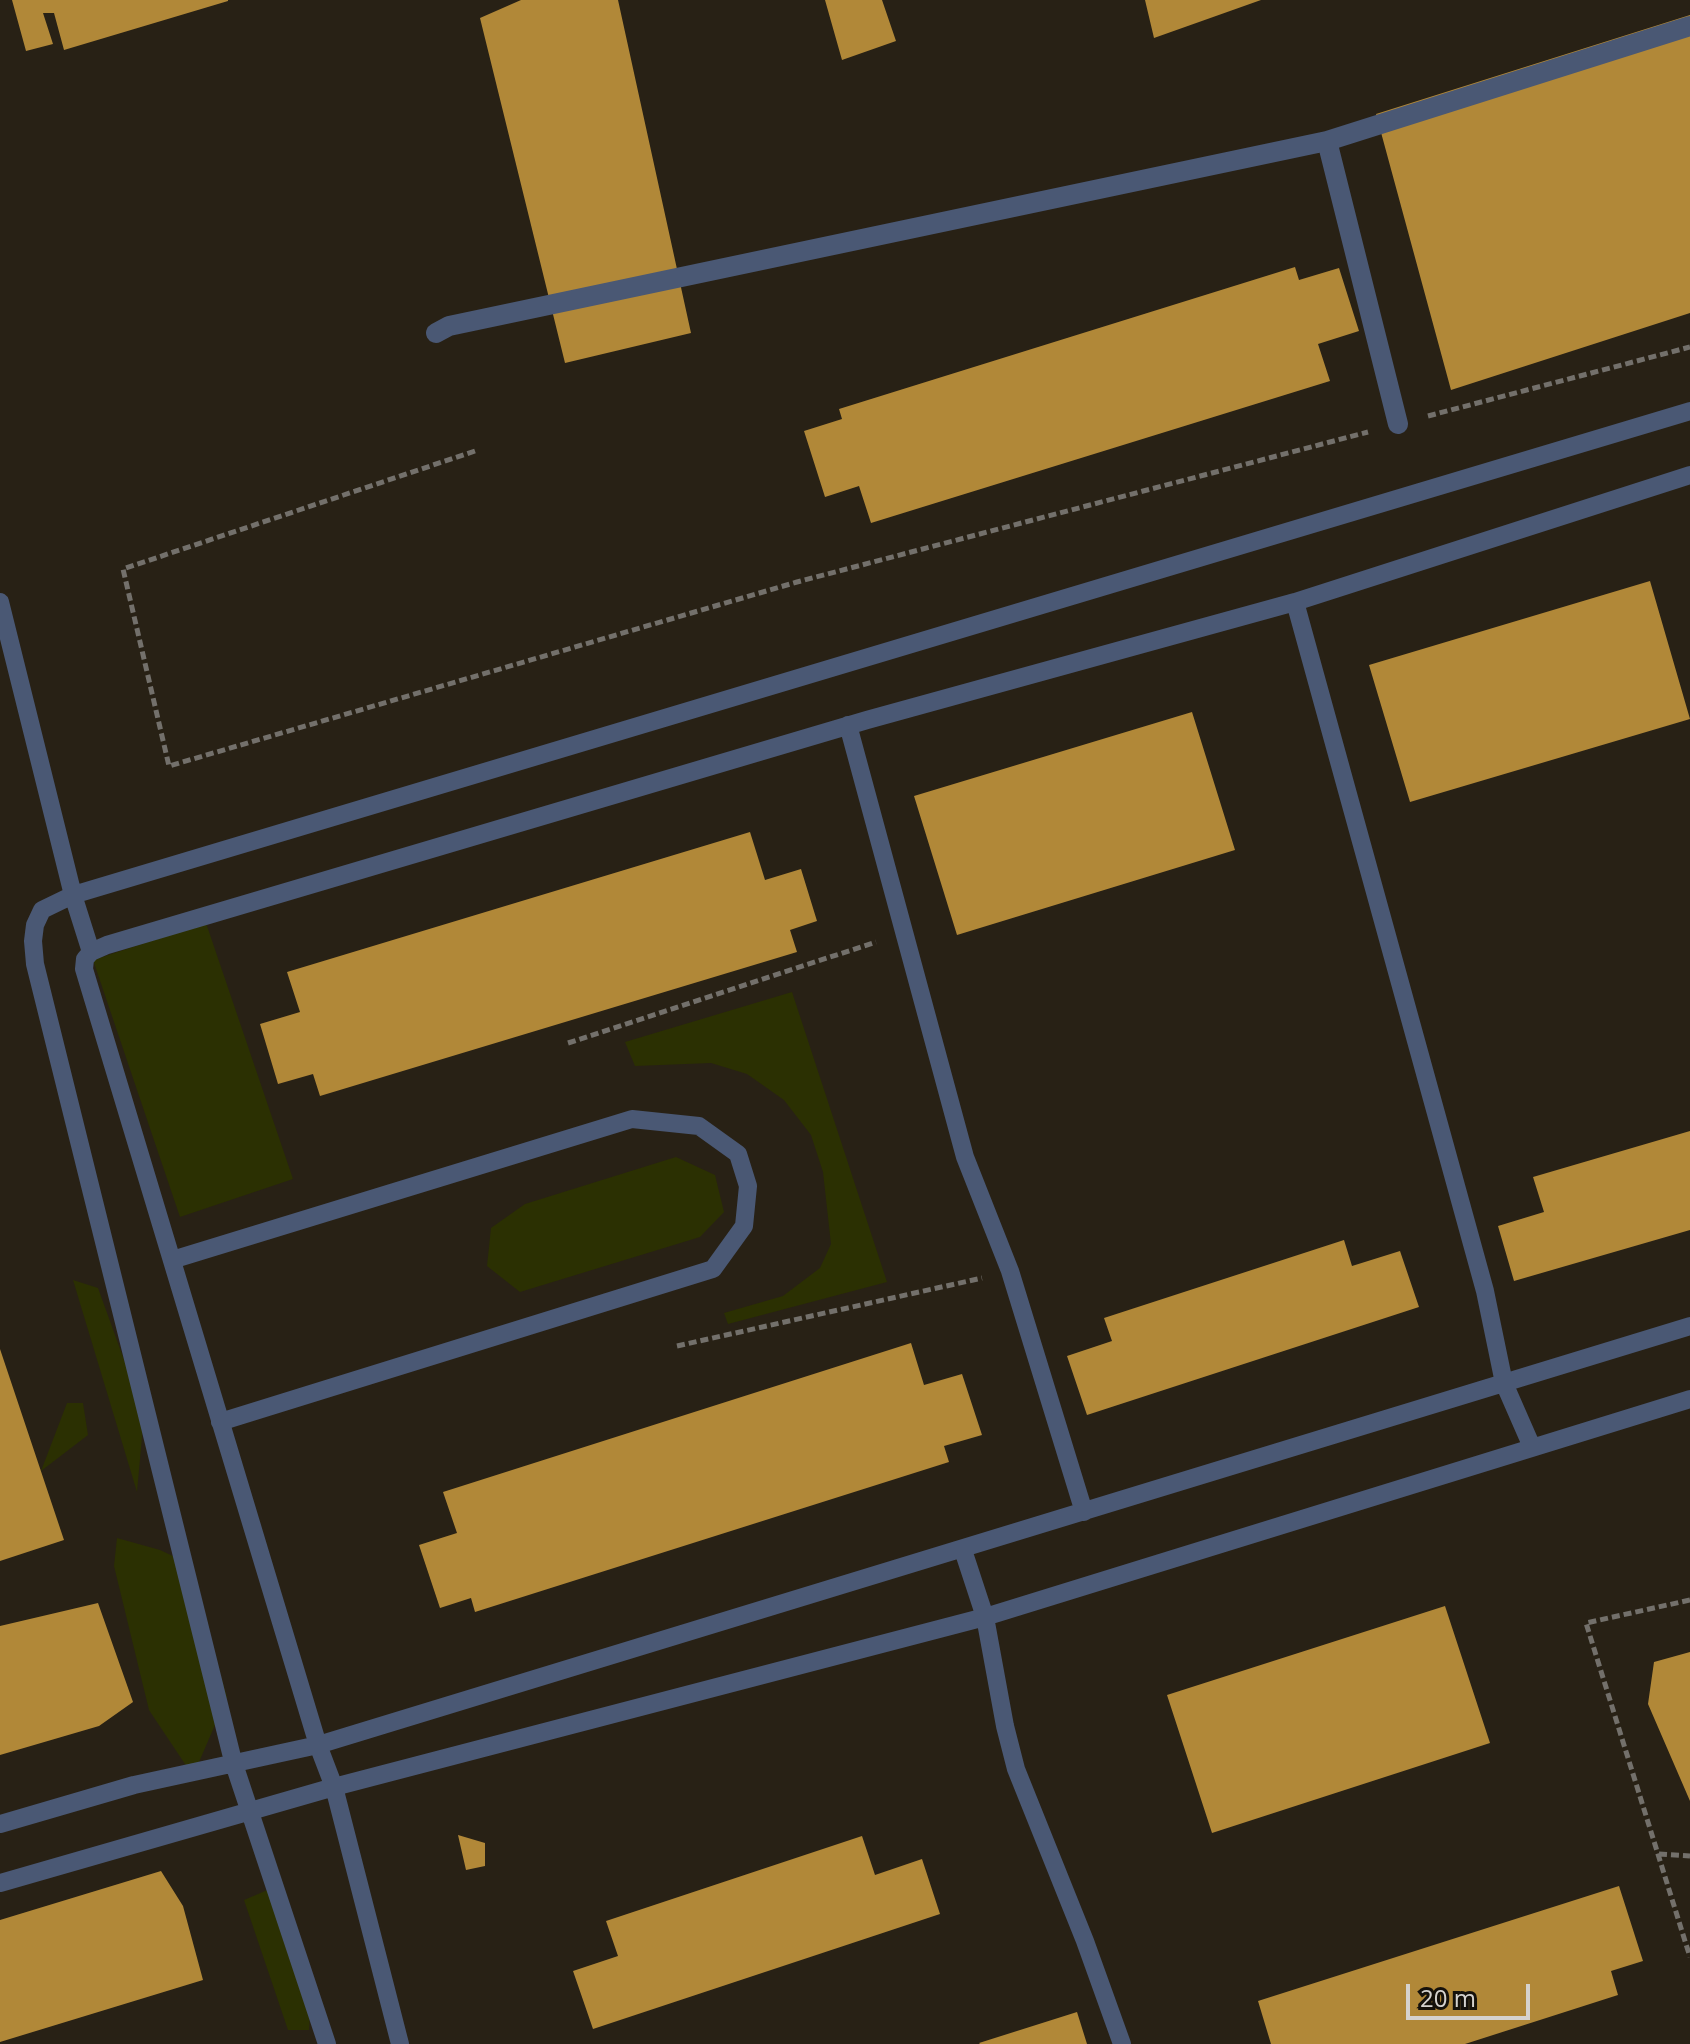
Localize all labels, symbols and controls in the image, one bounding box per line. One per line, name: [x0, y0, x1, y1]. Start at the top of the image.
scale bar: [1410, 1968, 1534, 2018]
text: 20 m: [1420, 1981, 1476, 2014]

